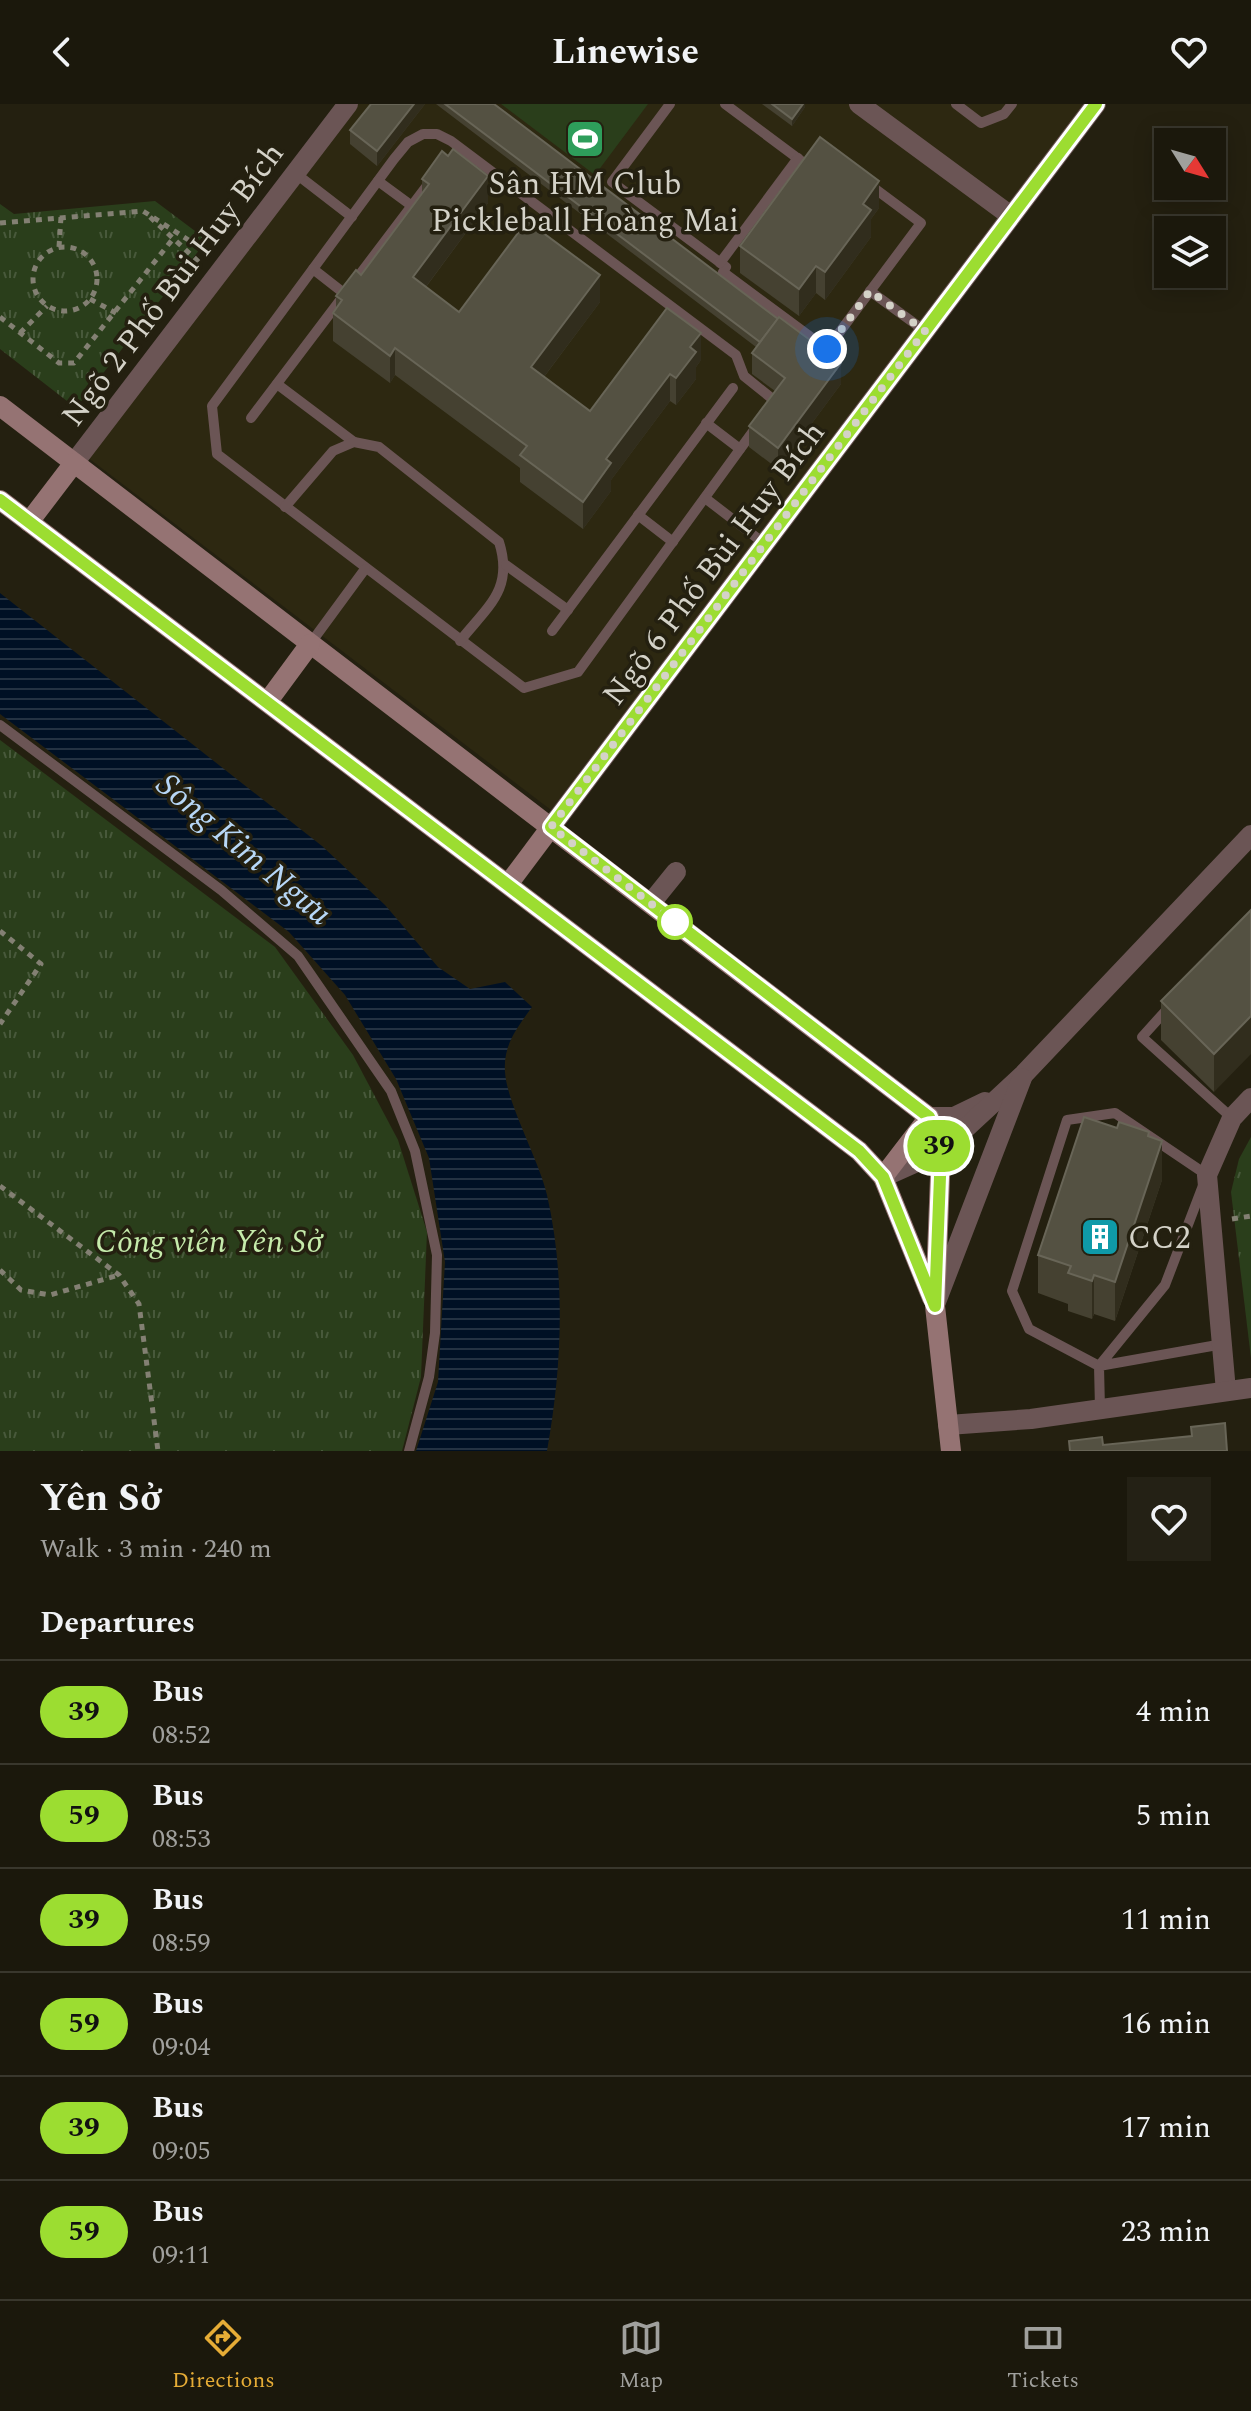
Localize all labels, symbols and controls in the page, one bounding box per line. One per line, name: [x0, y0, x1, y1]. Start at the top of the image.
text: Linewise: [552, 25, 699, 80]
icon: back: [40, 30, 84, 74]
icon: heart: [1167, 30, 1211, 74]
sports icon: Sân HM Club Pickleball Hoàng Mai: [564, 118, 606, 160]
north arrow: [1154, 128, 1226, 200]
map controls: [1154, 128, 1226, 288]
street label: Ngõ 2 Phố Bùi Huy Bích: [50, 132, 297, 438]
place label: Sân HM Club Pickleball Hoàng Mai: [431, 160, 739, 246]
button: layers: [1154, 216, 1226, 288]
your location: [807, 329, 847, 369]
street label: Ngõ 6 Phố Bùi Huy Bích: [591, 411, 838, 717]
water label: Sông Kim Ngưu: [144, 760, 343, 939]
unlabelled marker: [658, 905, 692, 939]
line badge: 39: [903, 1120, 975, 1172]
text: 39: [923, 1124, 955, 1167]
place label: CC2: [1128, 1214, 1190, 1263]
building icon: CC2: [1079, 1216, 1121, 1258]
park label: Công viên Yên Sở: [95, 1218, 324, 1267]
text: Yên Sở: [40, 1470, 161, 1528]
button: heart: [1127, 1477, 1211, 1561]
text: Walk · 3 min · 240 m: [40, 1529, 272, 1569]
text: Departures: [40, 1600, 195, 1646]
text: Bus: [152, 1669, 204, 1715]
text: 4 min: [1136, 1689, 1211, 1735]
text: 39: [68, 1690, 100, 1733]
text: 08:52: [152, 1715, 211, 1755]
text: Bus: [152, 1773, 204, 1819]
text: 5 min: [1136, 1793, 1211, 1839]
text: 59: [68, 1794, 100, 1837]
text: 08:53: [152, 1819, 211, 1859]
text: Bus: [152, 1877, 204, 1923]
text: 11 min: [1121, 1897, 1211, 1943]
text: 39: [68, 1898, 100, 1941]
text: 08:59: [152, 1923, 211, 1963]
text: Bus: [152, 1981, 204, 2027]
text: 16 min: [1121, 2001, 1211, 2047]
text: 59: [68, 2002, 100, 2045]
text: 09:04: [152, 2027, 211, 2067]
text: Bus: [152, 2085, 204, 2131]
text: 17 min: [1121, 2105, 1211, 2151]
text: 39: [68, 2106, 100, 2149]
text: 09:05: [152, 2131, 211, 2171]
text: Bus: [152, 2189, 204, 2235]
text: 23 min: [1121, 2209, 1211, 2255]
text: 59: [68, 2210, 100, 2253]
text: 09:11: [152, 2235, 211, 2275]
tab: Directions: [172, 2316, 275, 2397]
tab: Map: [619, 2316, 663, 2397]
tab: Tickets: [1007, 2316, 1079, 2397]

